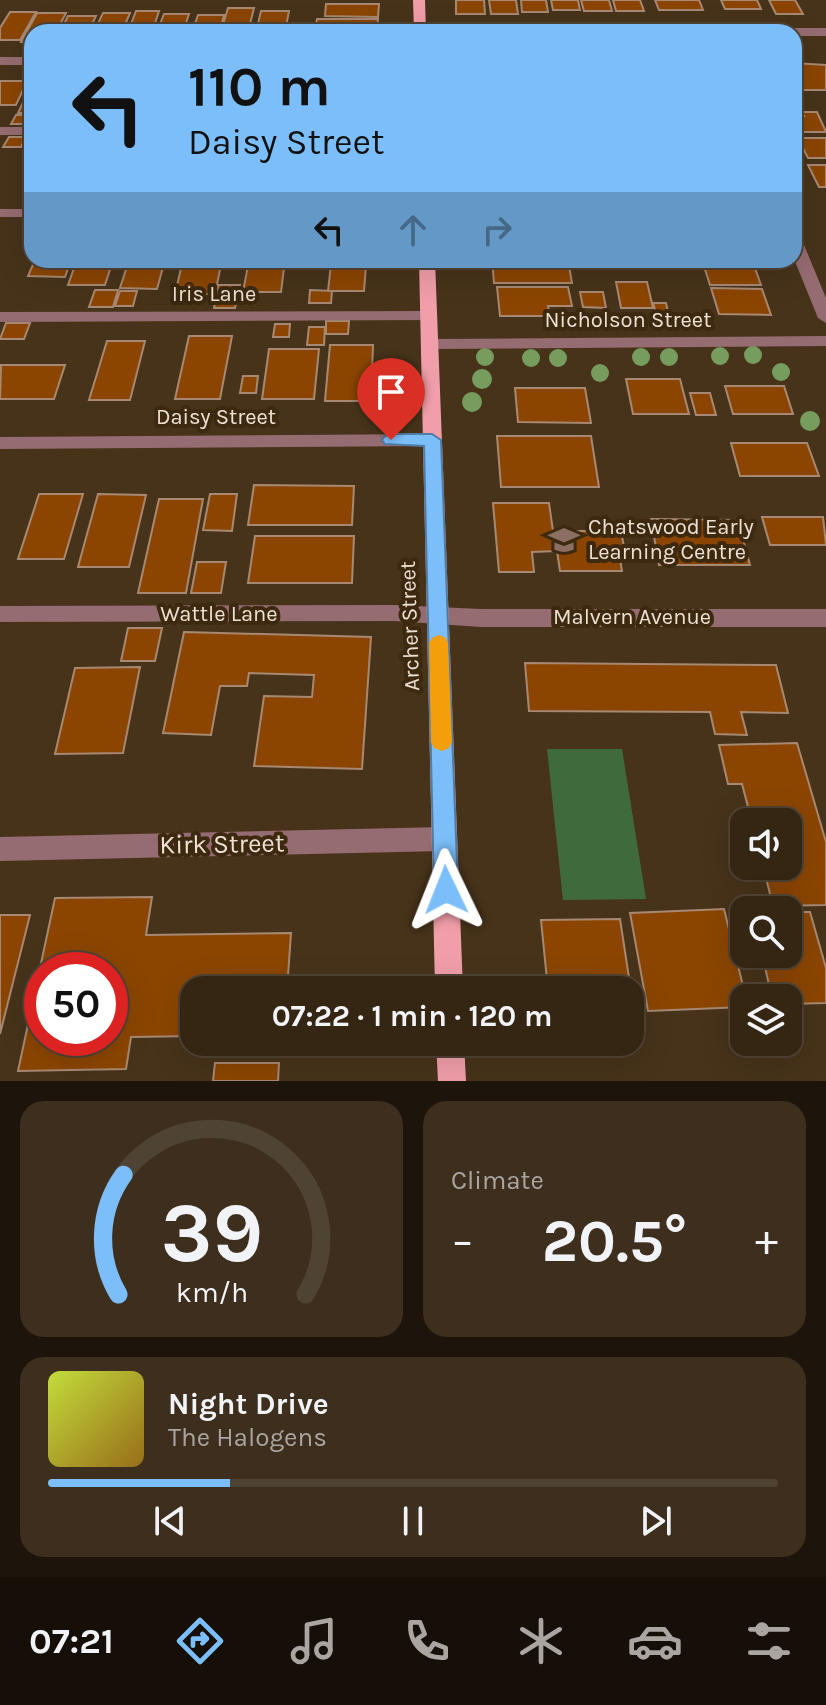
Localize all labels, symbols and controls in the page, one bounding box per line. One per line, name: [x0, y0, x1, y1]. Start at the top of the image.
text: 110 m: [188, 54, 331, 119]
icon: left: [56, 56, 160, 160]
text: Daisy Street: [188, 121, 385, 163]
icon: left: [307, 208, 351, 252]
icon: ahead: [391, 208, 435, 252]
icon: right: [475, 208, 519, 252]
street label: Iris Lane: [172, 281, 256, 307]
street label: Nicholson Street: [545, 307, 711, 333]
pin: [357, 358, 425, 440]
icon: arrive: [369, 370, 413, 414]
street label: Daisy Street: [156, 404, 276, 430]
place label: Chatswood Early Learning Centre: [588, 514, 754, 565]
school or university icon: Chatswood Early Learning Centre: [547, 523, 581, 557]
street label: Archer Street: [395, 561, 425, 691]
street label: Wattle Lane: [160, 601, 278, 627]
street label: Malvern Avenue: [553, 604, 711, 630]
map controls: [730, 808, 802, 1056]
button: sound: [730, 808, 802, 880]
street label: Kirk Street: [159, 827, 285, 861]
position arrow: [404, 848, 488, 932]
button: search: [730, 896, 802, 968]
speed limit sign: 50: [24, 952, 128, 1056]
button: layers: [730, 984, 802, 1056]
text: 07:22 · 1 min · 120 m: [272, 998, 552, 1034]
text: Climate: [451, 1165, 544, 1196]
text: 39: [160, 1185, 263, 1282]
text: 20.5°: [542, 1206, 687, 1276]
text: −: [451, 1215, 474, 1266]
text: +: [755, 1215, 778, 1266]
text: km/h: [175, 1276, 248, 1309]
text: Night Drive: [168, 1386, 329, 1422]
text: The Halogens: [168, 1422, 327, 1453]
icon: previous: [148, 1499, 192, 1543]
icon: pause: [391, 1499, 435, 1543]
icon: next: [634, 1499, 678, 1543]
icon: directions: [172, 1613, 228, 1669]
icon: music: [286, 1613, 342, 1669]
icon: phone: [399, 1613, 455, 1669]
icon: climate: [513, 1613, 569, 1669]
icon: car: [627, 1613, 683, 1669]
icon: filters: [741, 1613, 797, 1669]
text: 07:21: [29, 1620, 114, 1662]

